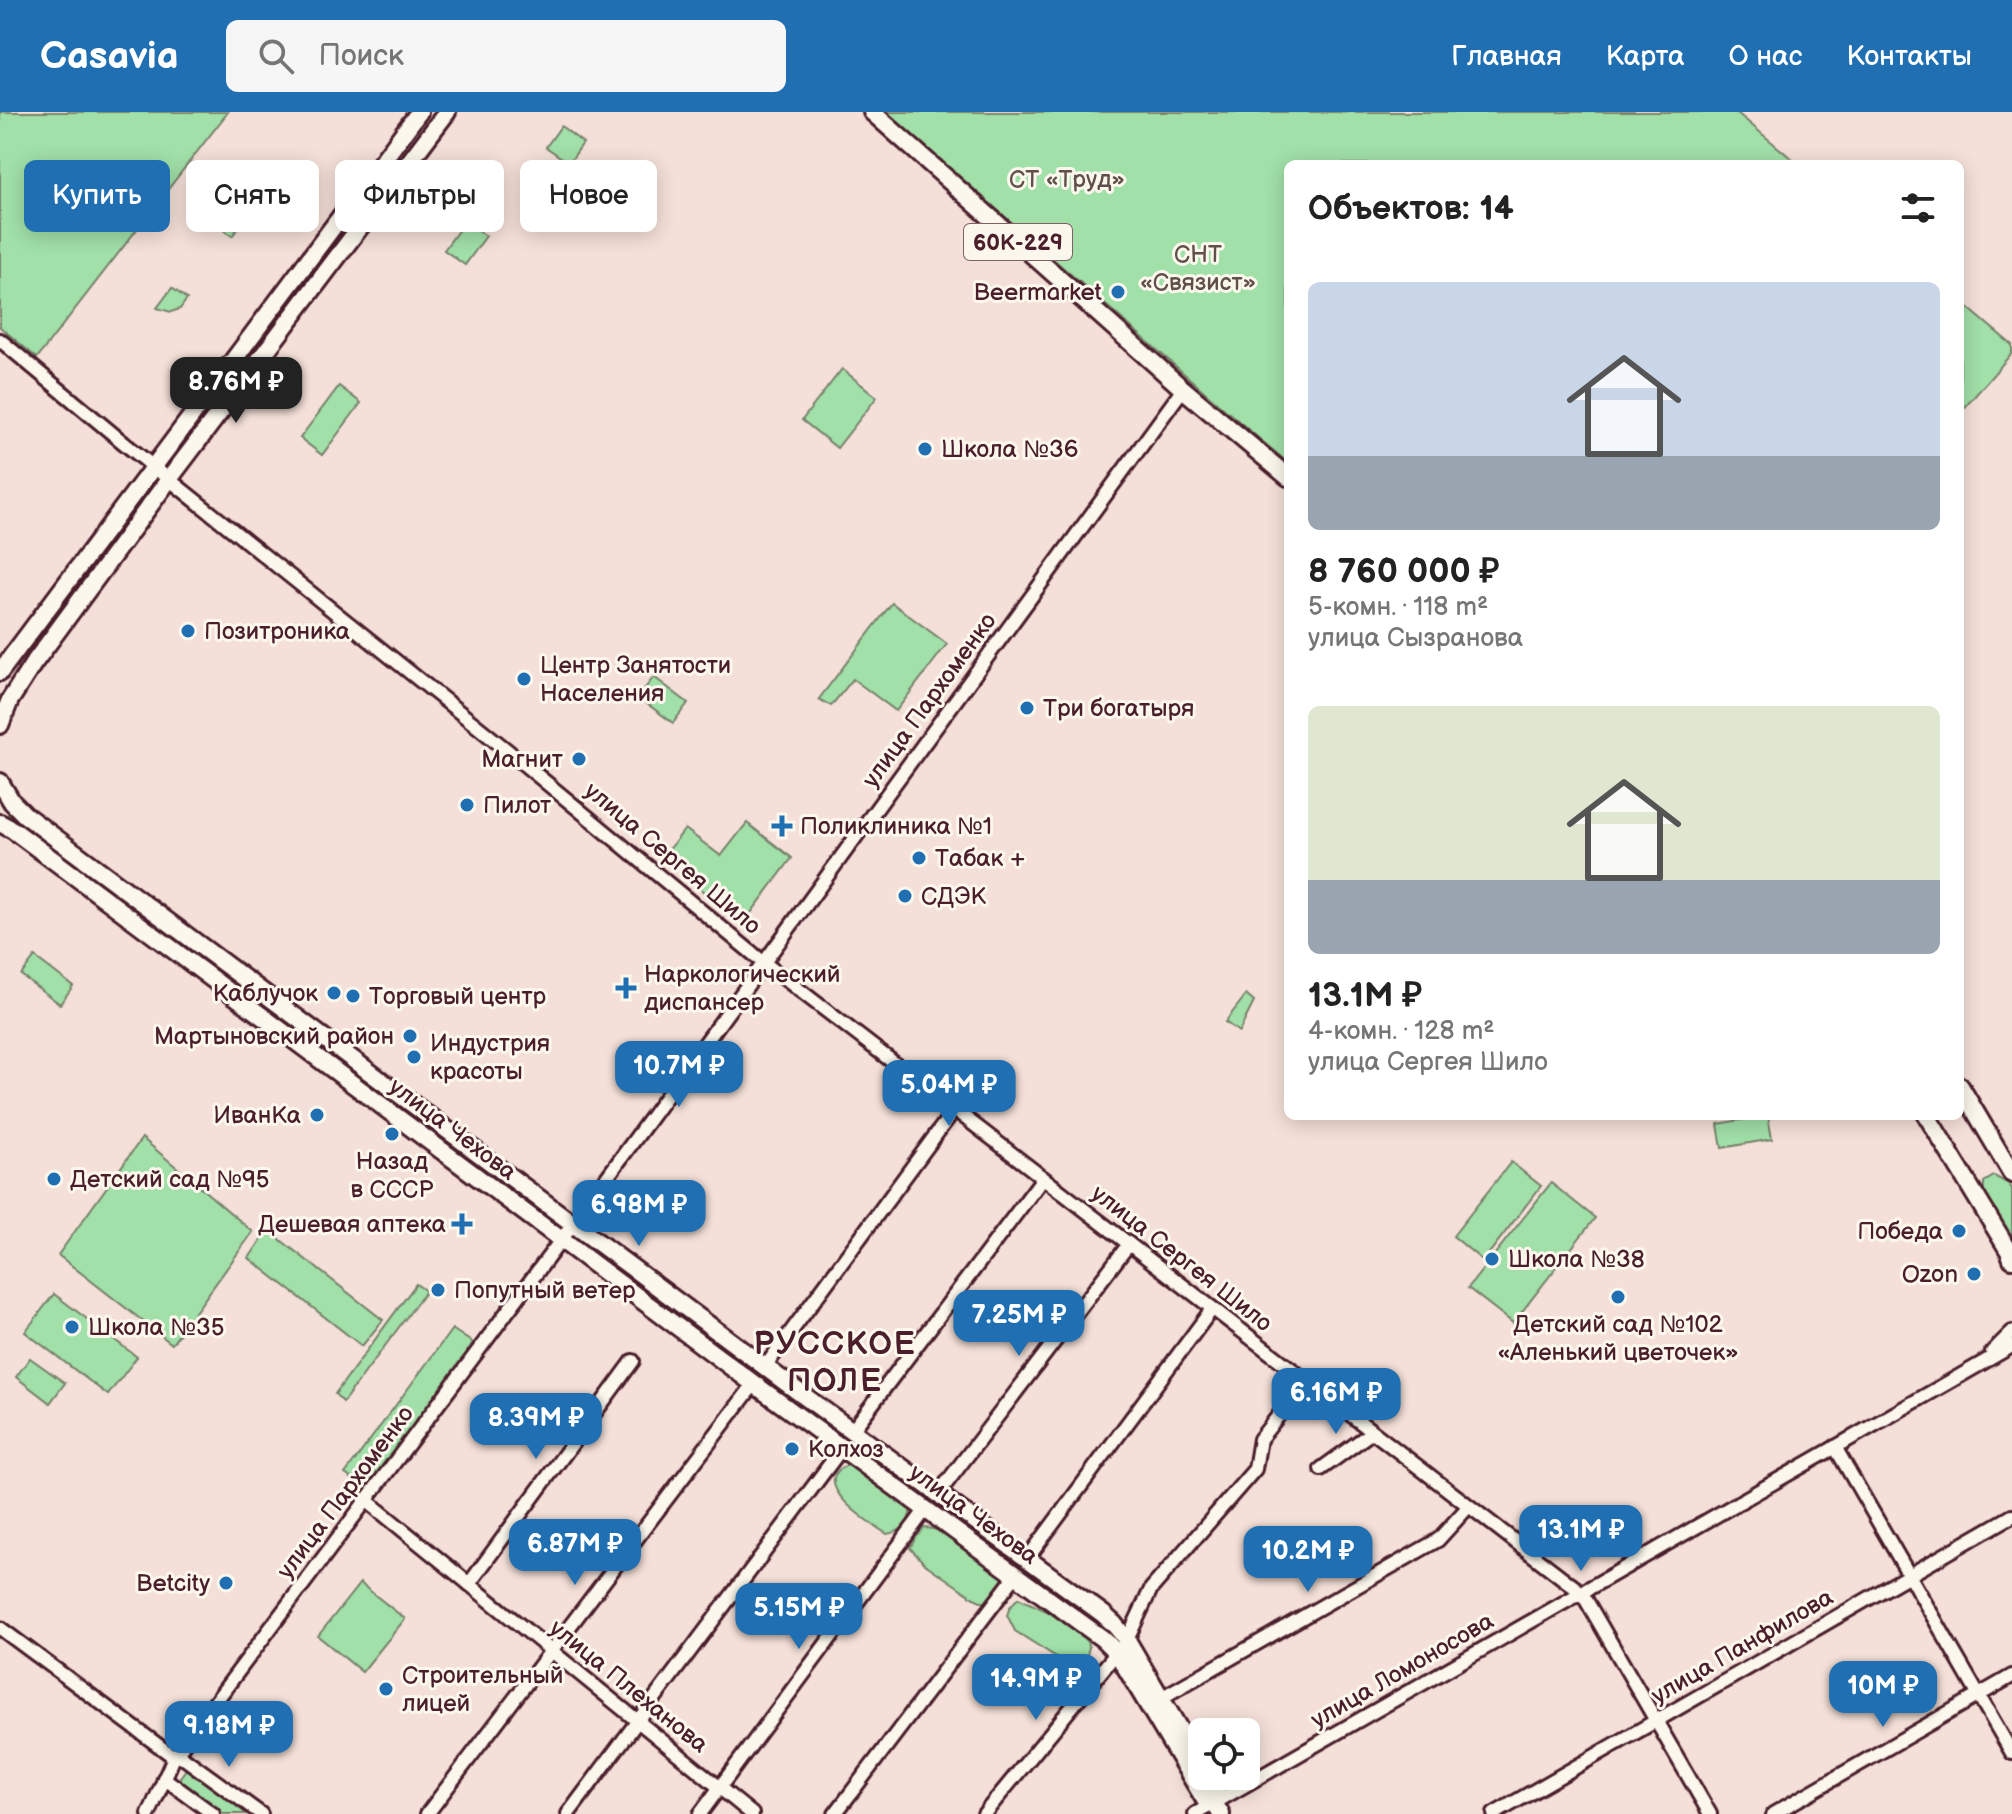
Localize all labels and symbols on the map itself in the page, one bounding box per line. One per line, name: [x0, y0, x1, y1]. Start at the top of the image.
park label: СТ «Труд»: [1009, 165, 1125, 194]
road number: 60К-229: [964, 224, 1072, 260]
park label: СНТ «Связист»: [1140, 240, 1256, 297]
place label: Beermarket: [973, 278, 1103, 307]
marker: Beermarket: [1109, 283, 1127, 301]
pin: 8.76M ₽: [162, 357, 310, 425]
place label: Школа №36: [941, 435, 1078, 464]
marker: Школа №36: [916, 440, 934, 458]
street label: улица Пархоменко: [856, 607, 1003, 793]
place label: Позитроника: [204, 617, 350, 646]
marker: Позитроника: [179, 622, 197, 640]
place label: Центр Занятости Населения: [540, 651, 731, 708]
marker: Центр Занятости Населения: [515, 670, 533, 688]
place label: Три богатыря: [1043, 694, 1194, 723]
marker: Три богатыря: [1018, 699, 1036, 717]
place label: Магнит: [481, 745, 563, 774]
marker: Магнит: [570, 750, 588, 768]
street label: улица Сергея Шило: [579, 776, 767, 941]
place label: Пилот: [483, 791, 551, 820]
marker: Пилот: [458, 796, 476, 814]
place label: Поликлиника №1: [800, 812, 992, 841]
marker: Поликлиника №1: [771, 815, 793, 837]
place label: Табак +: [935, 844, 1026, 873]
marker: Табак +: [910, 849, 928, 867]
place label: СДЭК: [921, 882, 987, 911]
marker: СДЭК: [896, 887, 914, 905]
place label: Наркологический диспансер: [644, 960, 841, 1017]
marker: Наркологический диспансер: [615, 977, 637, 999]
place label: Каблучок: [213, 979, 318, 1008]
place label: Торговый центр: [369, 982, 547, 1011]
marker: Каблучок: [325, 984, 343, 1002]
marker: Торговый центр: [344, 987, 362, 1005]
place label: Мартыновский район: [154, 1022, 394, 1051]
marker: Мартыновский район: [401, 1027, 419, 1045]
place label: Индустрия красоты: [430, 1029, 550, 1086]
pin: 10.7M ₽: [605, 1041, 753, 1109]
marker: Индустрия красоты: [405, 1048, 423, 1066]
pin: 5.04M ₽: [875, 1060, 1023, 1128]
street label: улица Чехова: [383, 1072, 522, 1187]
place label: ИванКа: [213, 1101, 301, 1130]
marker: ИванКа: [308, 1106, 326, 1124]
marker: Назад в СССР: [383, 1125, 401, 1143]
place label: Назад в СССР: [351, 1147, 433, 1204]
place label: Детский сад №95: [70, 1165, 270, 1194]
marker: Детский сад №95: [45, 1170, 63, 1188]
street label: улица Сергея Шило: [1086, 1179, 1278, 1338]
pin: 6.98M ₽: [565, 1180, 713, 1248]
place label: Дешевая аптека: [258, 1210, 446, 1239]
marker: Дешевая аптека: [453, 1215, 471, 1233]
place label: Победа: [1857, 1217, 1943, 1246]
marker: Победа: [1950, 1222, 1968, 1240]
place label: Школа №38: [1508, 1245, 1645, 1274]
marker: Школа №38: [1483, 1250, 1501, 1268]
place label: Ozon: [1902, 1260, 1958, 1289]
marker: Ozon: [1965, 1265, 1983, 1283]
place label: Попутный ветер: [454, 1276, 636, 1305]
marker: Попутный ветер: [429, 1281, 447, 1299]
marker: Детский сад №102 «Аленький цветочек»: [1609, 1288, 1627, 1306]
pin: 7.25M ₽: [945, 1290, 1093, 1358]
place label: Детский сад №102 «Аленький цветочек»: [1497, 1310, 1739, 1367]
place label: Школа №35: [88, 1313, 224, 1342]
marker: Школа №35: [63, 1318, 81, 1336]
district label: РУССКОЕ ПОЛЕ: [753, 1325, 917, 1401]
pin: 6.16M ₽: [1262, 1368, 1410, 1436]
pin: 8.39M ₽: [462, 1393, 610, 1461]
street label: улица Пархоменко: [271, 1400, 420, 1585]
place label: Колхоз: [808, 1435, 884, 1464]
marker: Колхоз: [783, 1440, 801, 1458]
street label: улица Чехова: [904, 1458, 1044, 1571]
pin: 13.1M ₽: [1507, 1505, 1655, 1573]
pin: 6.87M ₽: [501, 1519, 649, 1587]
pin: 10.2M ₽: [1234, 1526, 1382, 1594]
place label: Betcity: [136, 1569, 210, 1598]
marker: Betcity: [217, 1574, 235, 1592]
pin: 5.15M ₽: [725, 1583, 873, 1651]
street label: улица Панфилова: [1646, 1583, 1838, 1710]
street label: улица Ломоносова: [1306, 1606, 1499, 1735]
street label: улица Плеханова: [544, 1614, 714, 1759]
pin: 14.9M ₽: [962, 1654, 1110, 1722]
place label: Строительный лицей: [402, 1661, 563, 1718]
pin: 10M ₽: [1827, 1661, 1939, 1729]
marker: Строительный лицей: [377, 1680, 395, 1698]
pin: 9.18M ₽: [155, 1701, 303, 1769]

